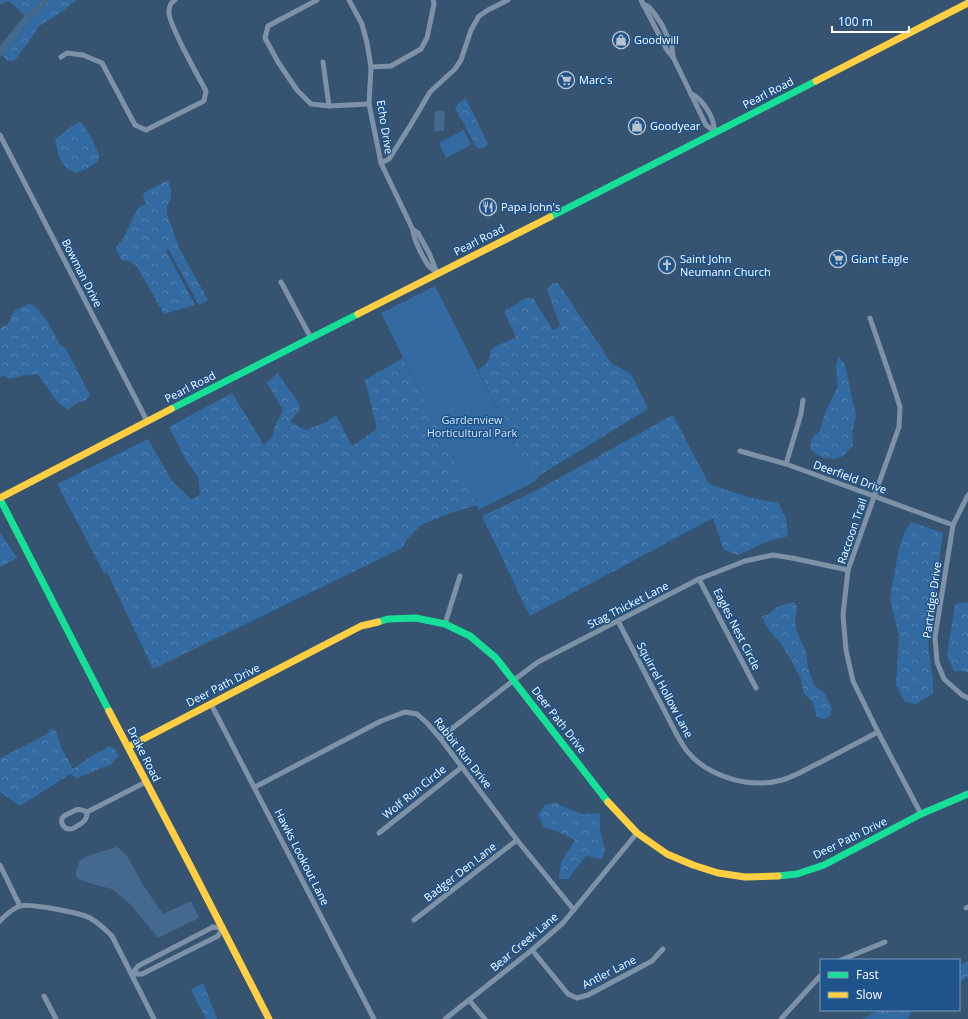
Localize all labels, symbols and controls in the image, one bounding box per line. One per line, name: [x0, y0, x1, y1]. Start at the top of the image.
scale bar: [832, 8, 909, 34]
text: 100 m: [838, 13, 873, 30]
shop icon: Goodwill: [611, 30, 631, 50]
place label: Goodwill: [634, 32, 679, 47]
supermarket icon: Marc's: [556, 70, 576, 90]
place label: Marc's: [579, 72, 612, 87]
street label: Pearl Road: [740, 73, 796, 112]
street label: Echo Drive: [374, 99, 397, 155]
shop icon: Goodyear: [627, 116, 647, 136]
place label: Goodyear: [650, 118, 701, 133]
restaurant icon: Papa John's: [478, 197, 498, 217]
place label: Papa John's: [501, 199, 560, 214]
street label: Pearl Road: [451, 220, 507, 259]
street label: Bowman Drive: [59, 236, 106, 310]
supermarket icon: Giant Eagle: [828, 249, 848, 269]
place label: Saint John Neumann Church: [680, 251, 771, 279]
place label: Giant Eagle: [851, 251, 909, 266]
church icon: Saint John Neumann Church: [657, 255, 677, 275]
street label: Pearl Road: [162, 367, 218, 406]
park label: Gardenview Horticultural Park: [427, 412, 518, 440]
street label: Deerfield Drive: [812, 456, 889, 497]
street label: Raccoon Trail: [833, 496, 870, 566]
street label: Partridge Drive: [919, 561, 944, 639]
street label: Stag Thicket Lane: [585, 578, 671, 631]
street label: Eagles Nest Circle: [710, 585, 765, 672]
street label: Squirrel Hollow Lane: [634, 639, 697, 740]
street label: Deer Path Drive: [183, 660, 262, 710]
street label: Deer Path Drive: [529, 683, 590, 756]
street label: Rabbit Run Drive: [431, 714, 496, 791]
street label: Drake Road: [124, 724, 165, 784]
street label: Wolf Run Circle: [379, 761, 449, 822]
street label: Hawks Lookout Lane: [272, 806, 333, 908]
street label: Deer Path Drive: [810, 813, 889, 862]
street label: Badger Den Lane: [420, 839, 499, 905]
street label: Bear Creek Lane: [487, 909, 561, 974]
street label: Antler Lane: [579, 952, 638, 992]
legend: [820, 959, 960, 1011]
text: Fast: [856, 966, 879, 983]
text: Slow: [856, 986, 883, 1003]

